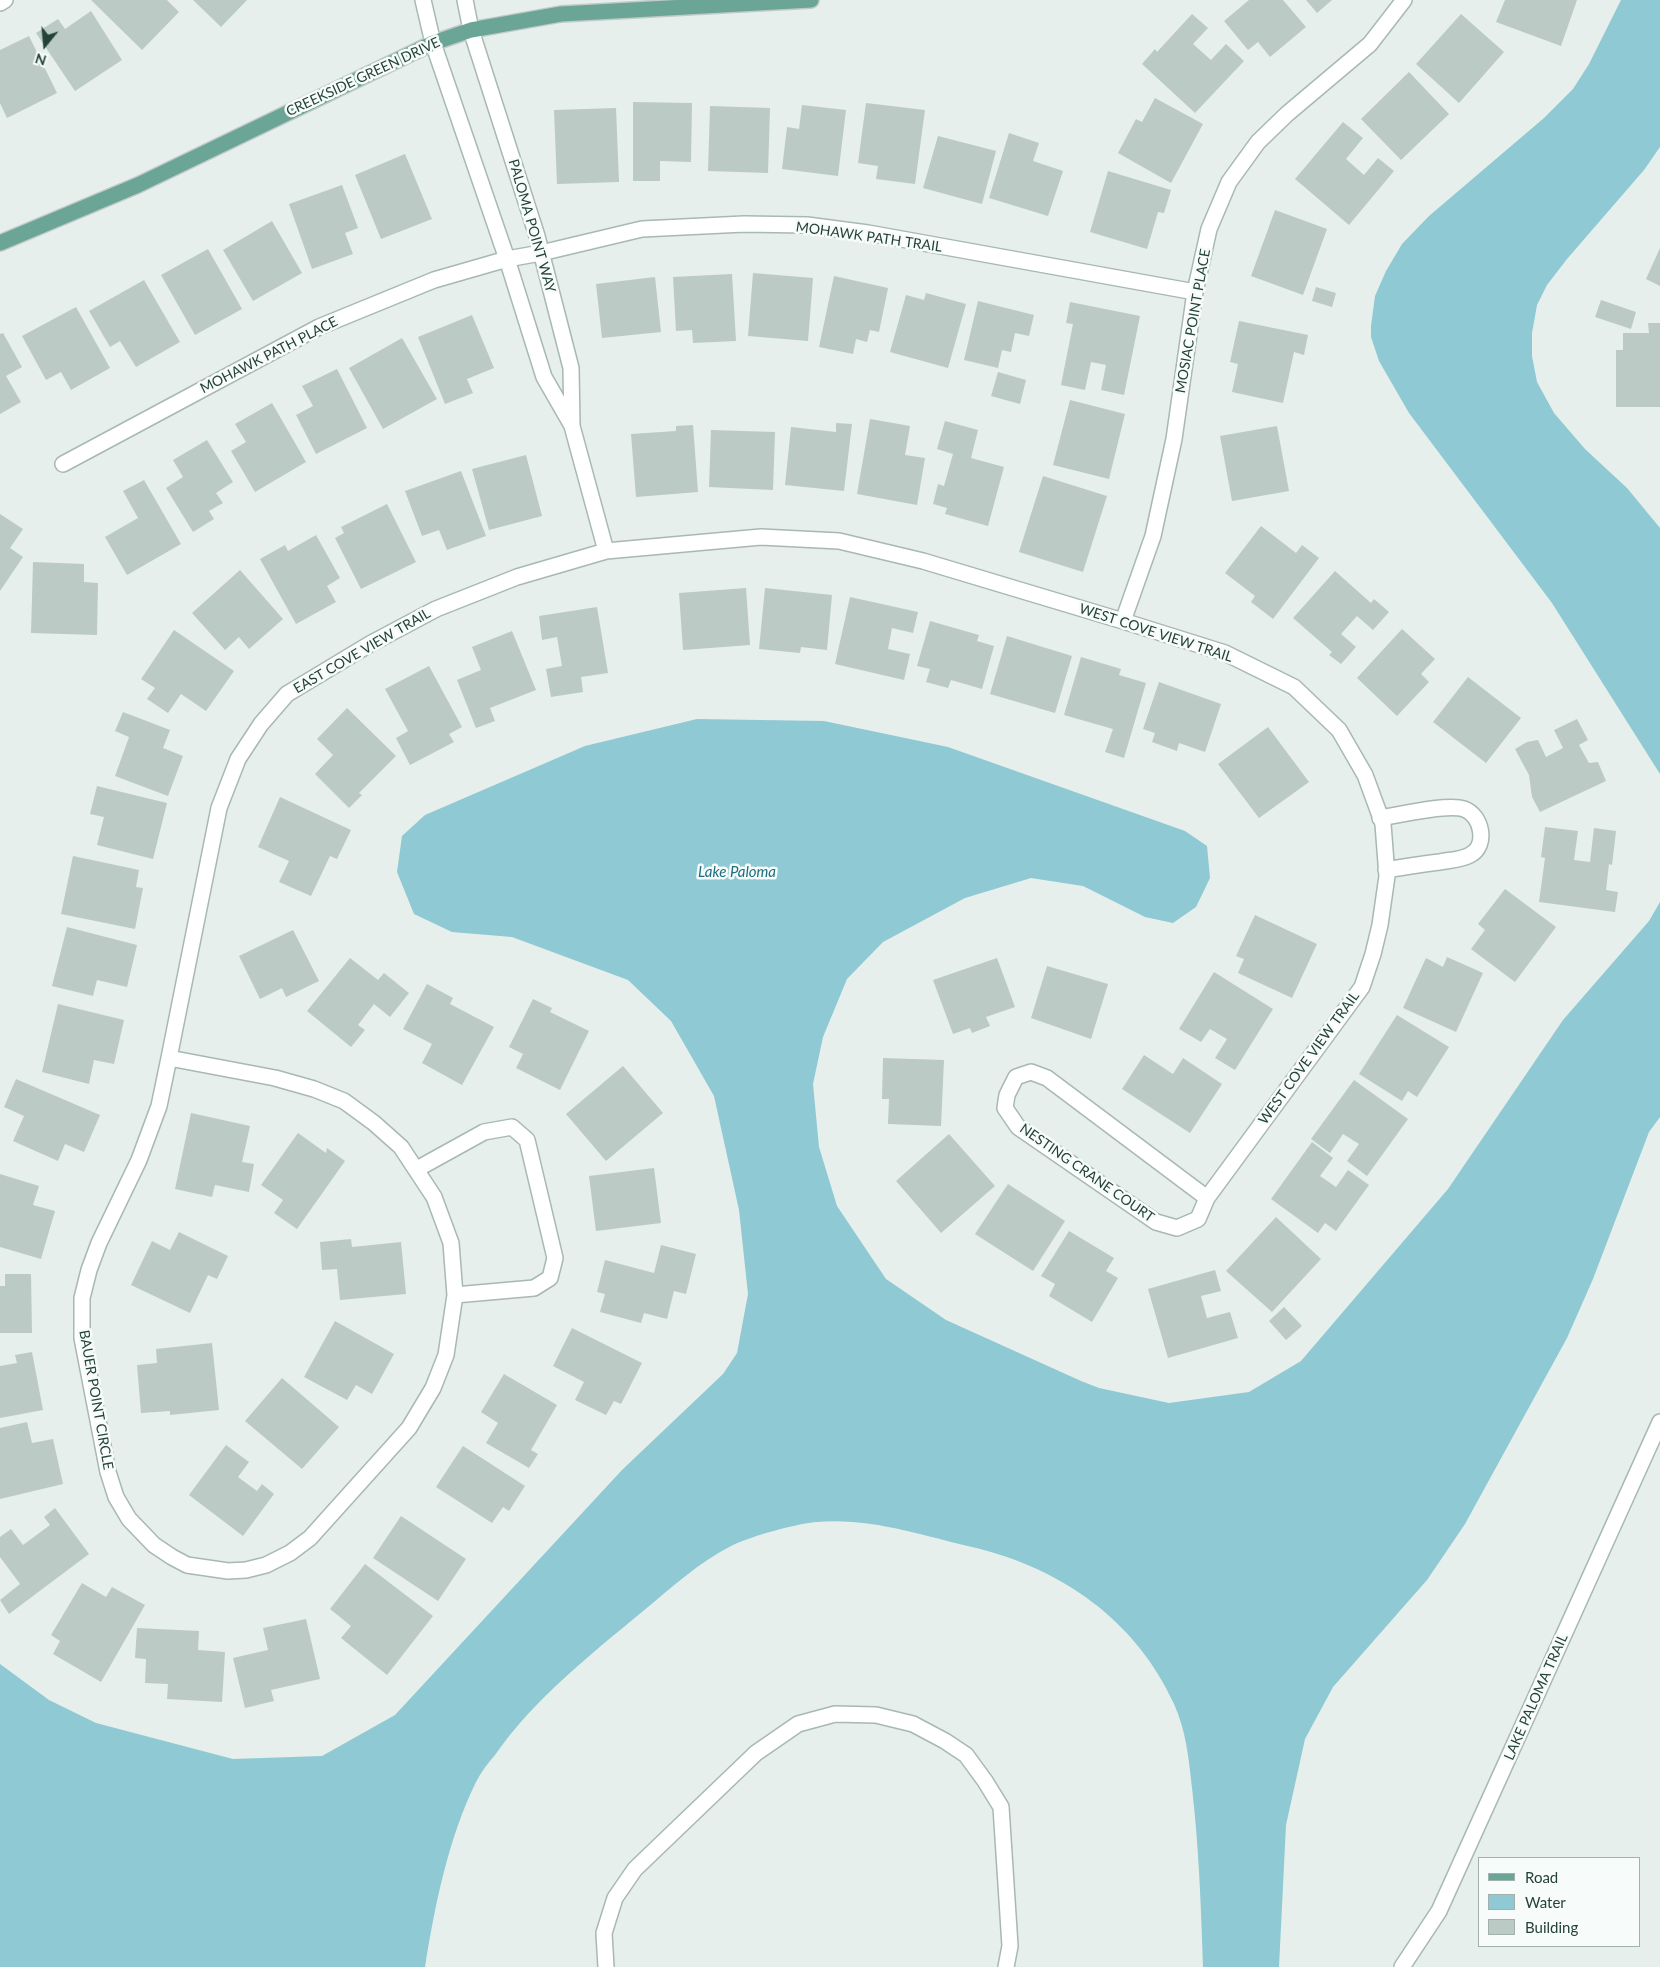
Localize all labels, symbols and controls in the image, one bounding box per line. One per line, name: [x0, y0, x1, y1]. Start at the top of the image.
north arrow: [20, 20, 70, 70]
street label: CREEKSIDE GREEN DRIVE: [283, 34, 443, 120]
text: N: [33, 50, 48, 70]
street label: PALOMA POINT WAY: [505, 157, 559, 295]
street label: MOHAWK PATH TRAIL: [795, 218, 943, 256]
street label: MOSIAC POINT PLACE: [1172, 248, 1214, 394]
street label: MOHAWK PATH PLACE: [197, 313, 341, 397]
street label: WEST COVE VIEW TRAIL: [1077, 600, 1235, 666]
street label: EAST COVE VIEW TRAIL: [290, 605, 434, 697]
water label: Lake Paloma: [698, 863, 776, 881]
street label: WEST COVE VIEW TRAIL: [1255, 988, 1363, 1128]
street label: NESTING CRANE COURT: [1016, 1120, 1158, 1226]
street label: BAUER POINT CIRCLE: [75, 1329, 117, 1471]
street label: LAKE PALOMA TRAIL: [1501, 1631, 1571, 1763]
legend: [1478, 1857, 1640, 1947]
text: Road: [1525, 1868, 1558, 1886]
text: Water: [1525, 1893, 1566, 1911]
text: Building: [1525, 1918, 1578, 1936]

